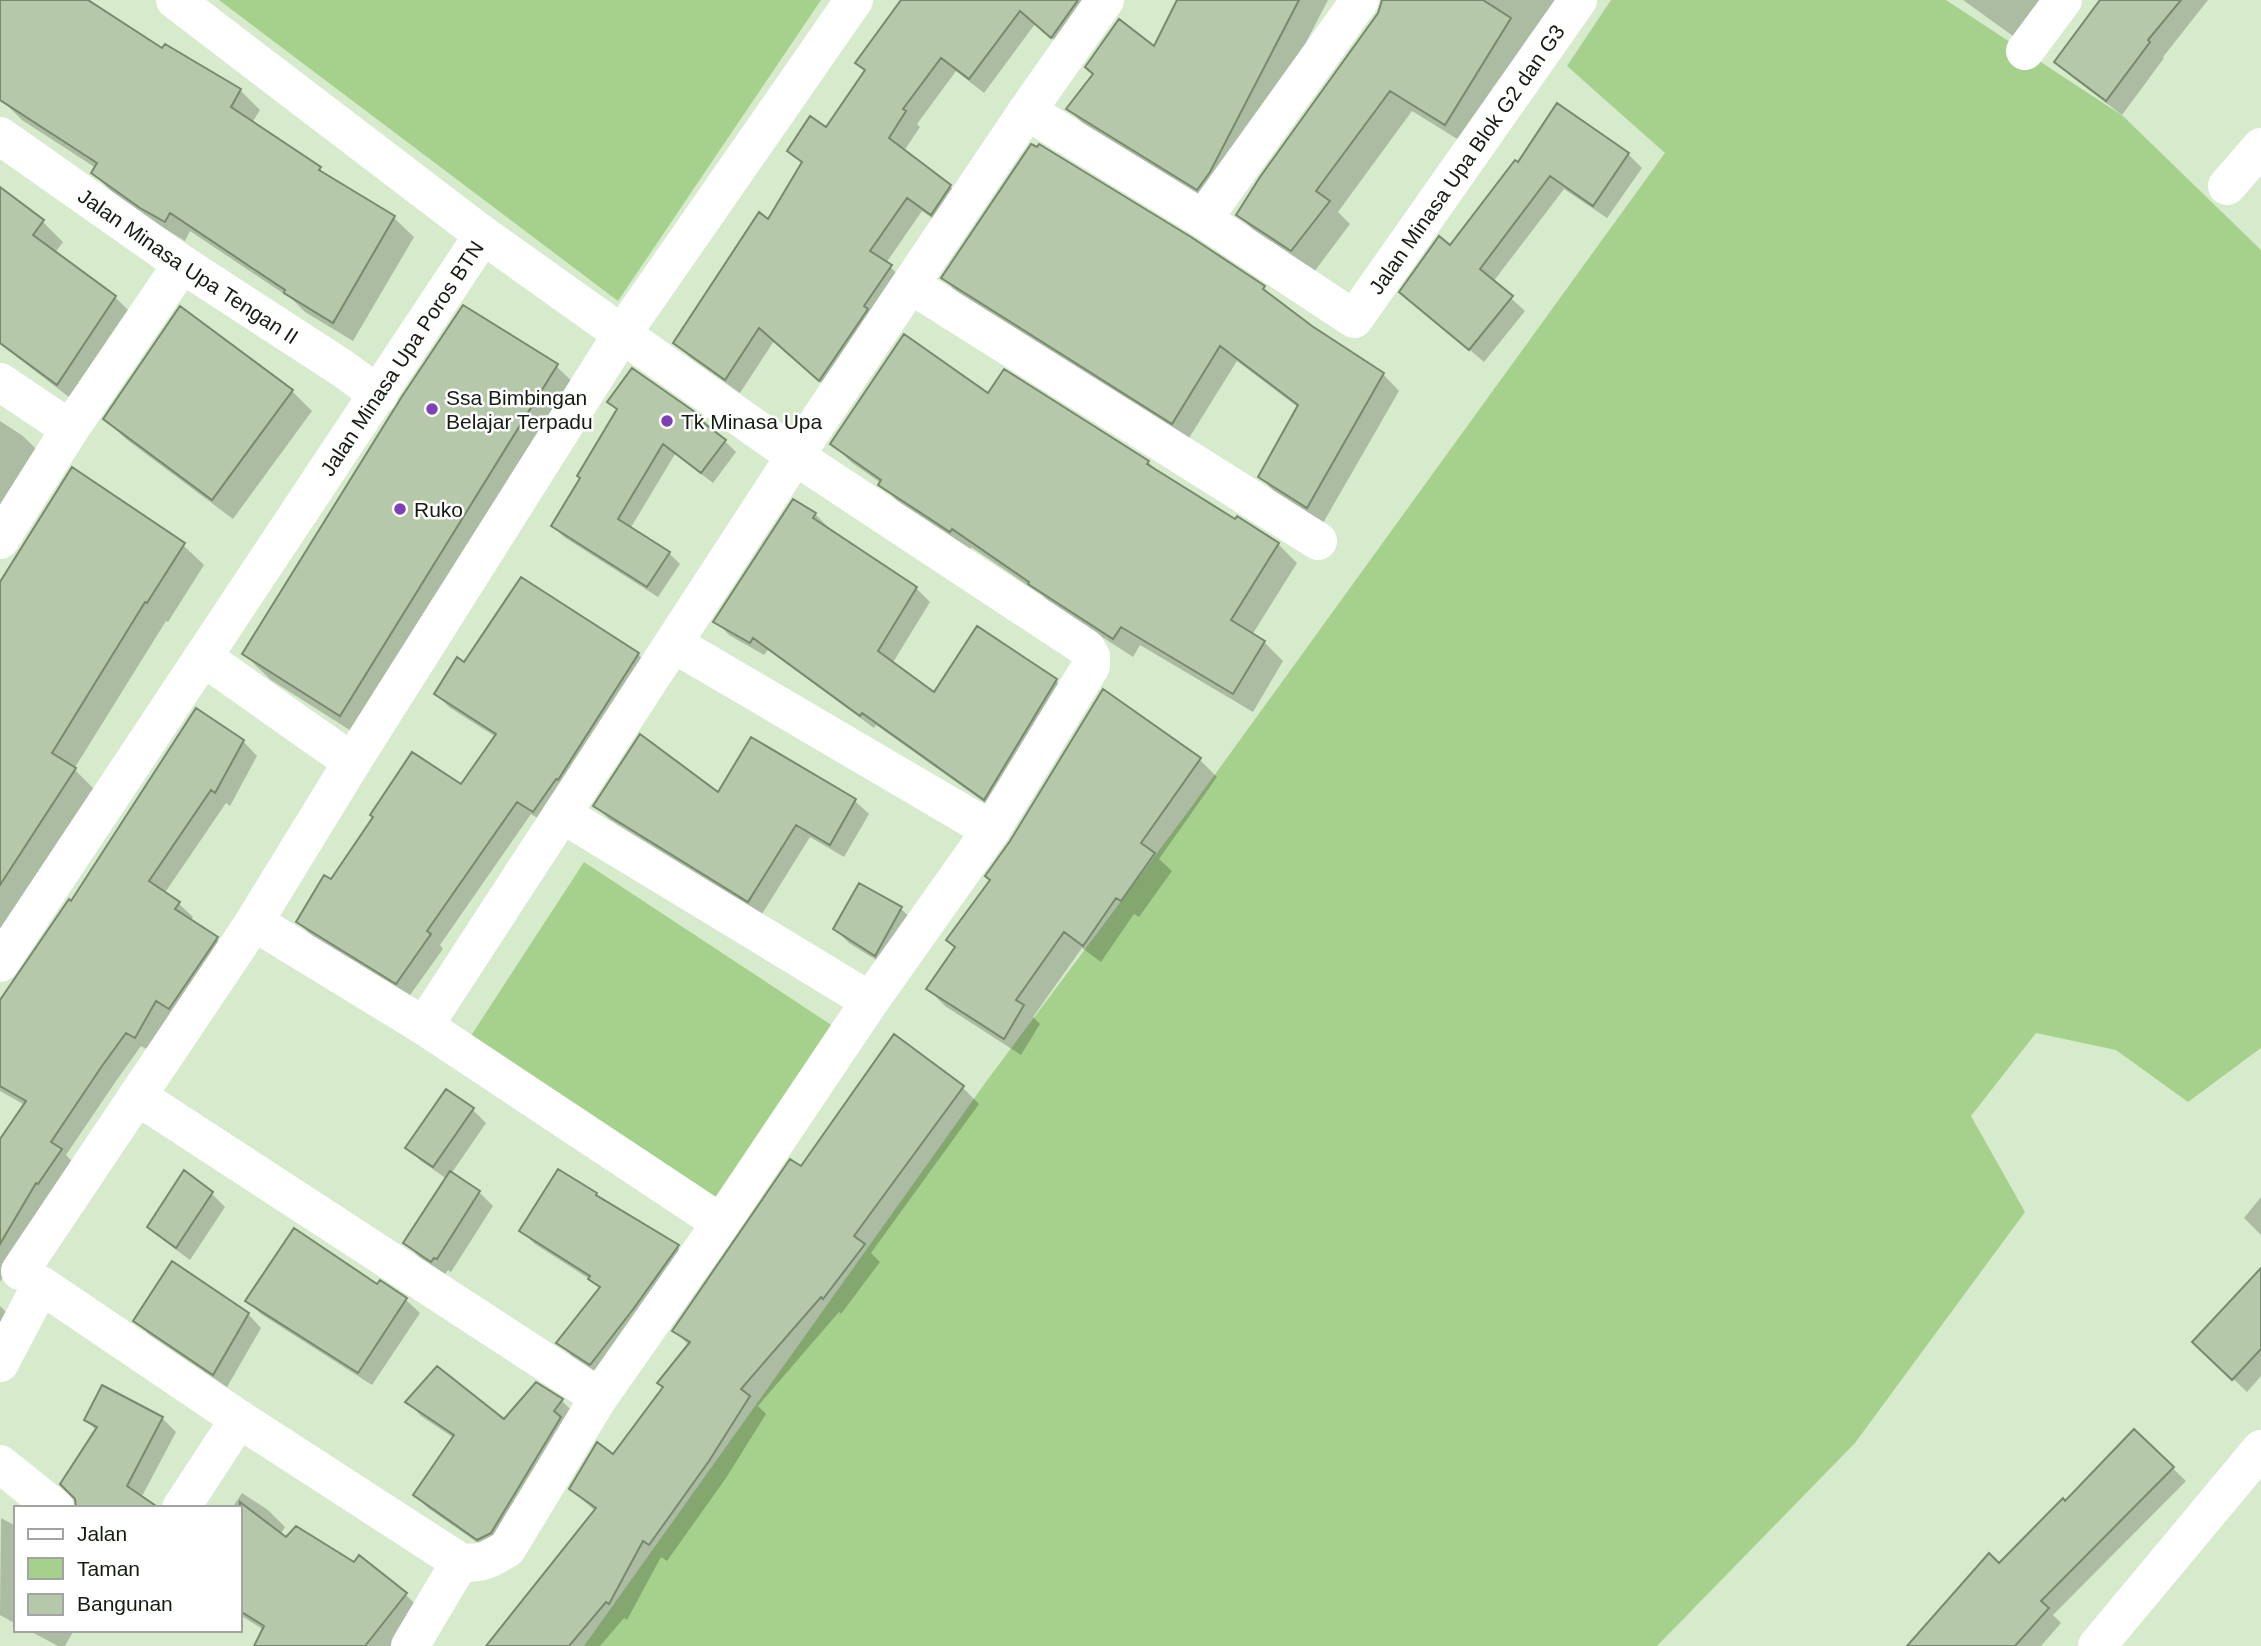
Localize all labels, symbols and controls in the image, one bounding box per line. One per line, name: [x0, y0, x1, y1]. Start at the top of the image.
street label: Jalan Minasa Upa Blok G2 dan G3: [1364, 20, 1569, 298]
street label: Jalan Minasa Upa Tengan II: [74, 184, 303, 348]
street label: Jalan Minasa Upa Poros BTN: [315, 236, 487, 480]
place label: Ssa Bimbingan Belajar Terpadu: [446, 386, 593, 433]
marker: Ssa Bimbingan Belajar Terpadu: [424, 401, 440, 417]
place label: Tk Minasa Upa: [681, 410, 823, 433]
marker: Tk Minasa Upa: [659, 413, 675, 429]
place label: Ruko: [414, 498, 463, 521]
marker: Ruko: [392, 501, 408, 517]
legend: [14, 1506, 242, 1632]
text: Jalan: [77, 1522, 127, 1545]
text: Taman: [77, 1557, 140, 1580]
text: Bangunan: [77, 1592, 173, 1615]

